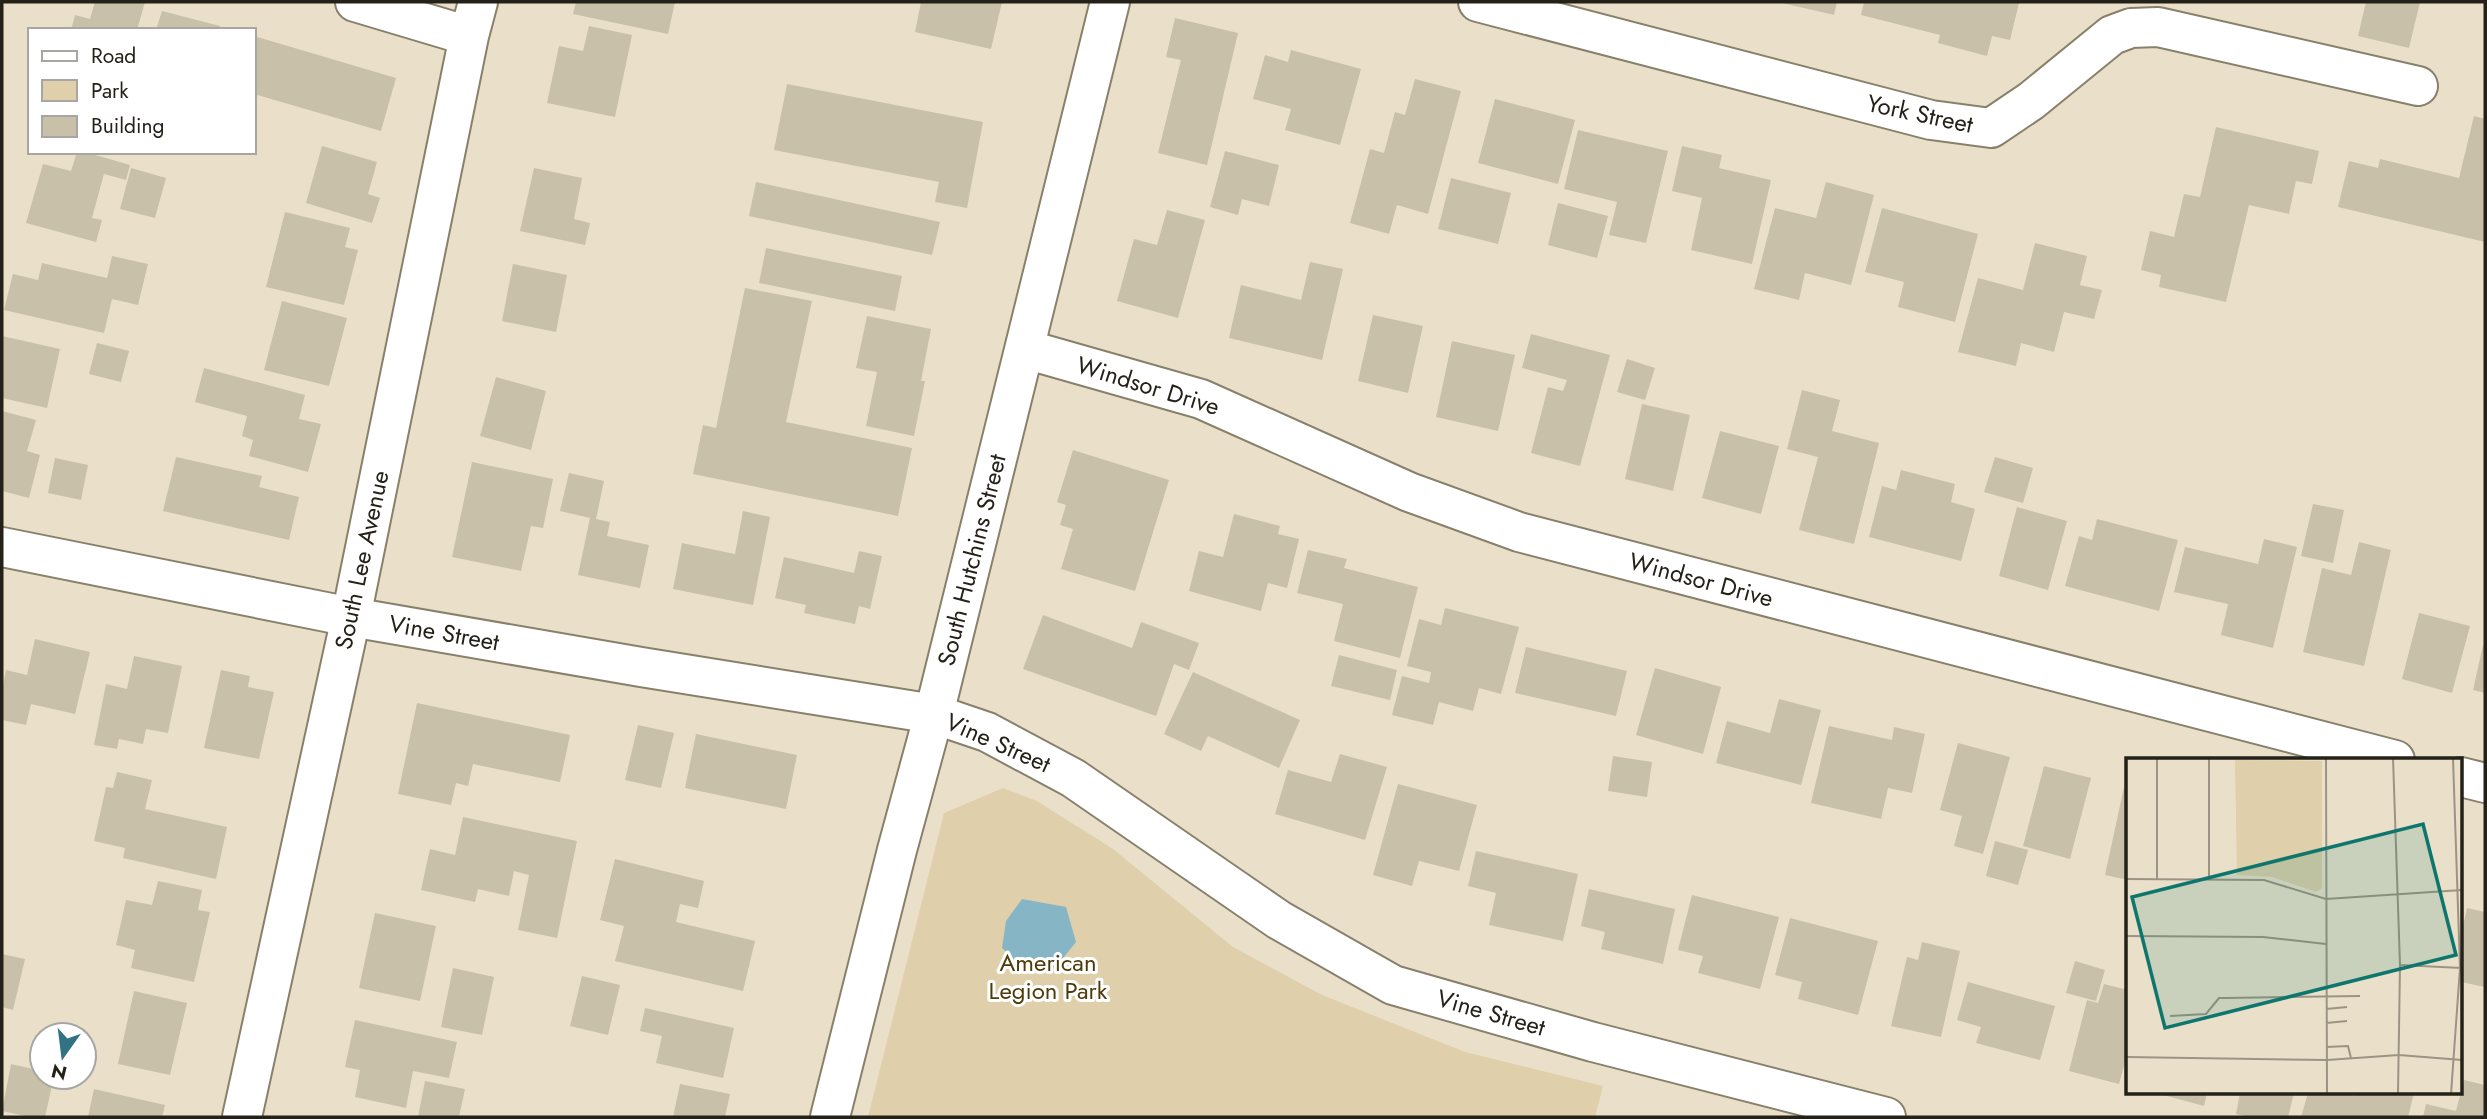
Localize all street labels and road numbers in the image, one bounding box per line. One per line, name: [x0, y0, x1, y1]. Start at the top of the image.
street label: York Street: [1864, 85, 1977, 142]
street label: Windsor Drive: [1072, 347, 1224, 424]
street label: South Hutchins Street: [928, 450, 1015, 669]
street label: South Lee Avenue: [325, 467, 398, 653]
street label: Windsor Drive: [1625, 543, 1777, 616]
street label: Vine Street: [386, 606, 502, 659]
street label: Vine Street: [940, 704, 1056, 781]
street label: Vine Street: [1433, 980, 1550, 1045]

